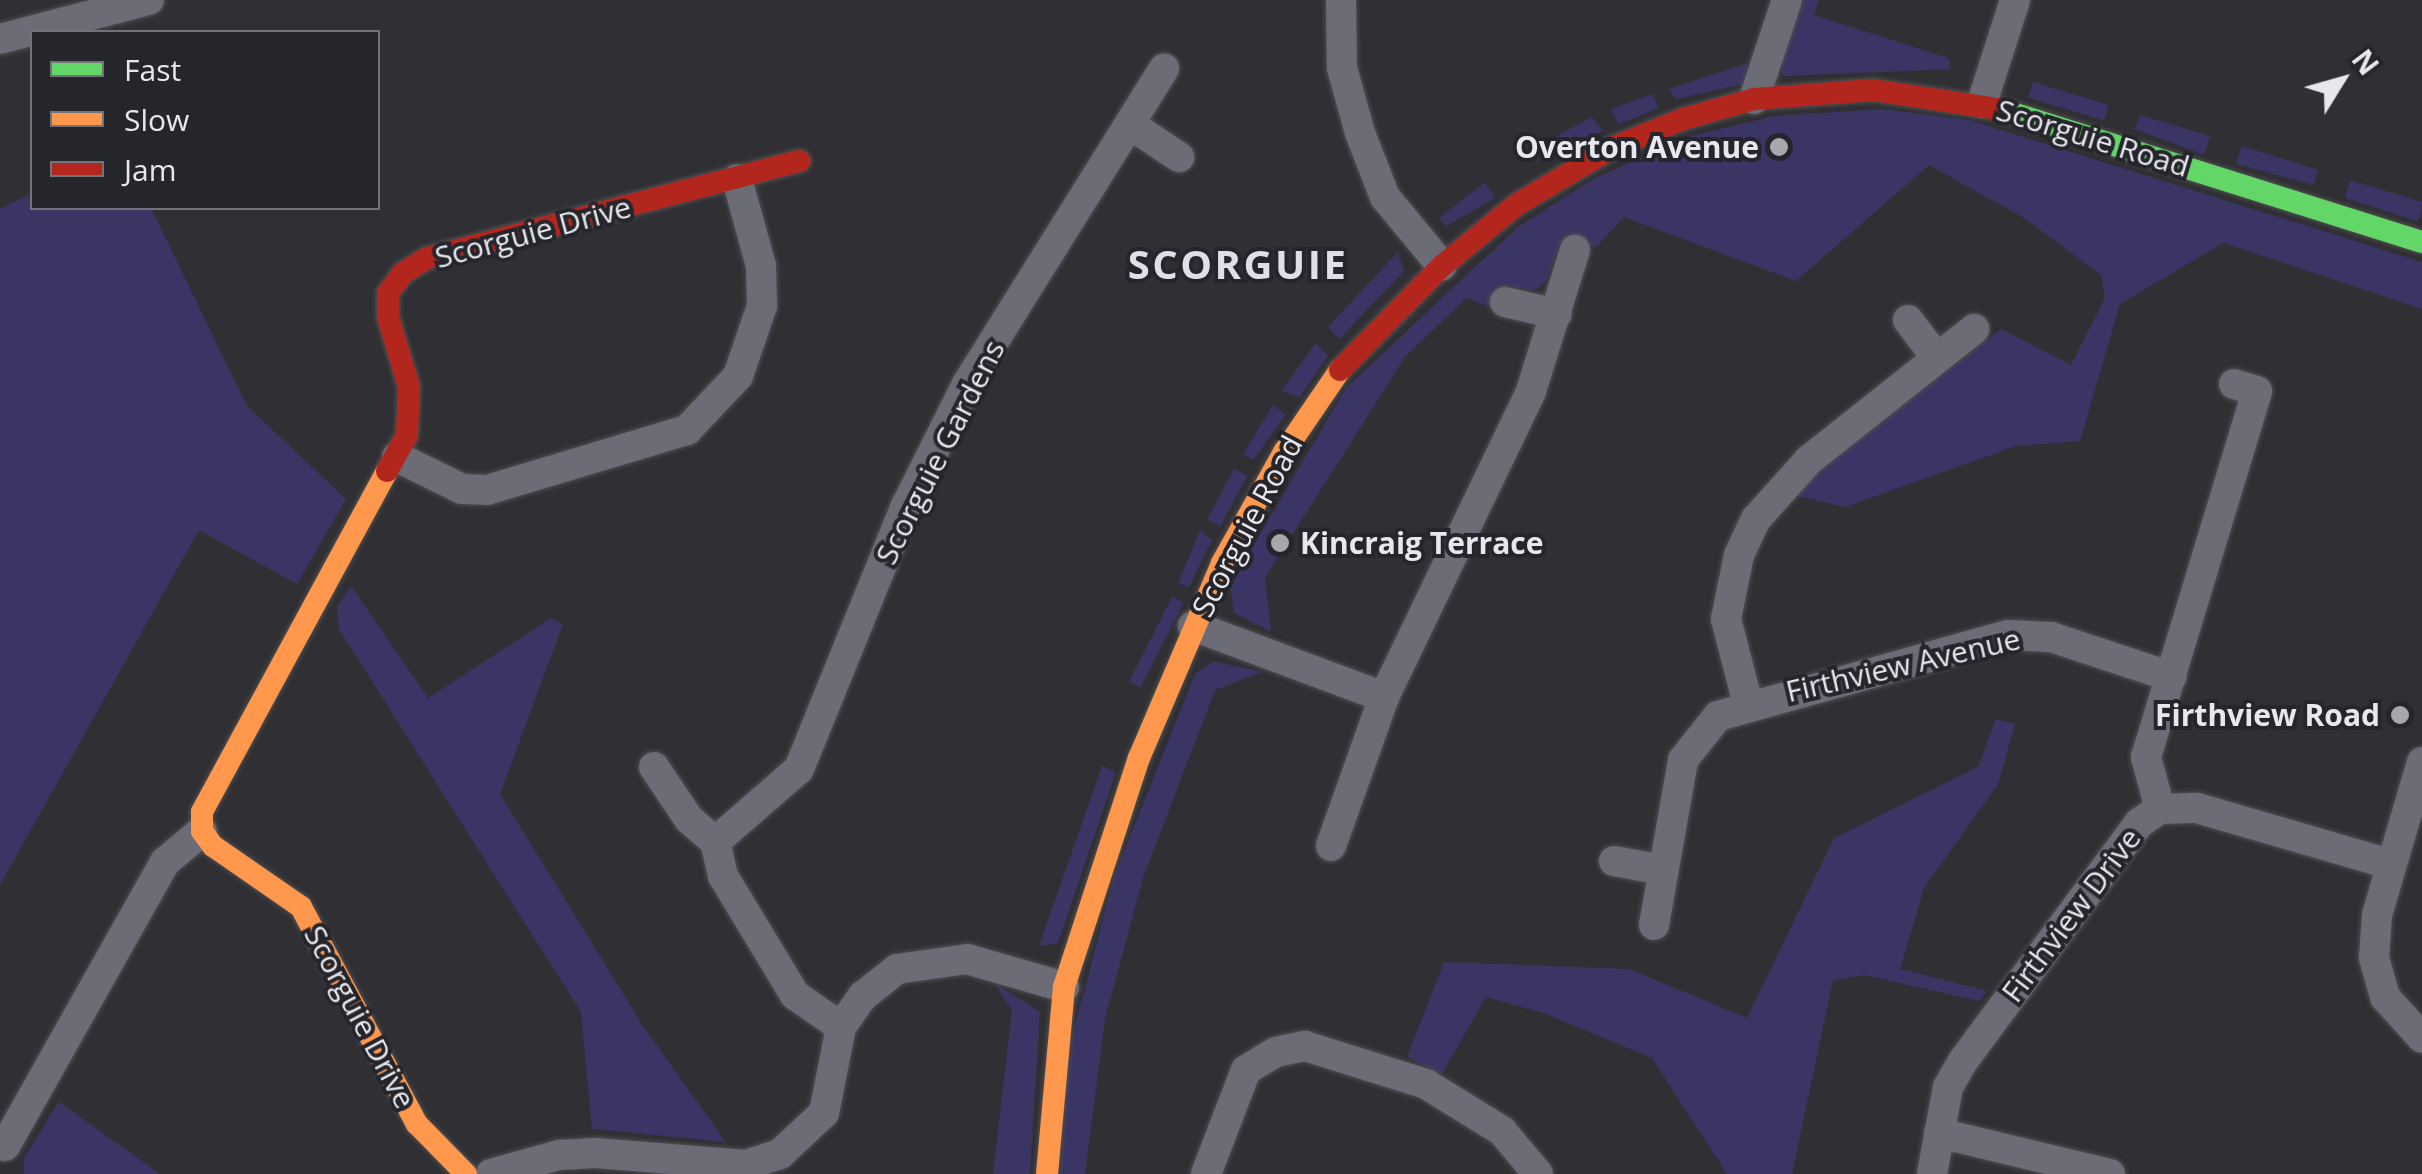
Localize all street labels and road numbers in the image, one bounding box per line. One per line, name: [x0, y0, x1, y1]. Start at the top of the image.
street label: Scorguie Road: [1992, 92, 2194, 184]
street label: Scorguie Drive: [431, 189, 635, 275]
street label: Scorguie Gardens: [868, 334, 1012, 570]
street label: Scorguie Road: [1184, 429, 1310, 623]
street label: Firthview Avenue: [1782, 621, 2024, 709]
street label: Firthview Drive: [1994, 821, 2148, 1009]
street label: Scorguie Drive: [297, 920, 423, 1114]

